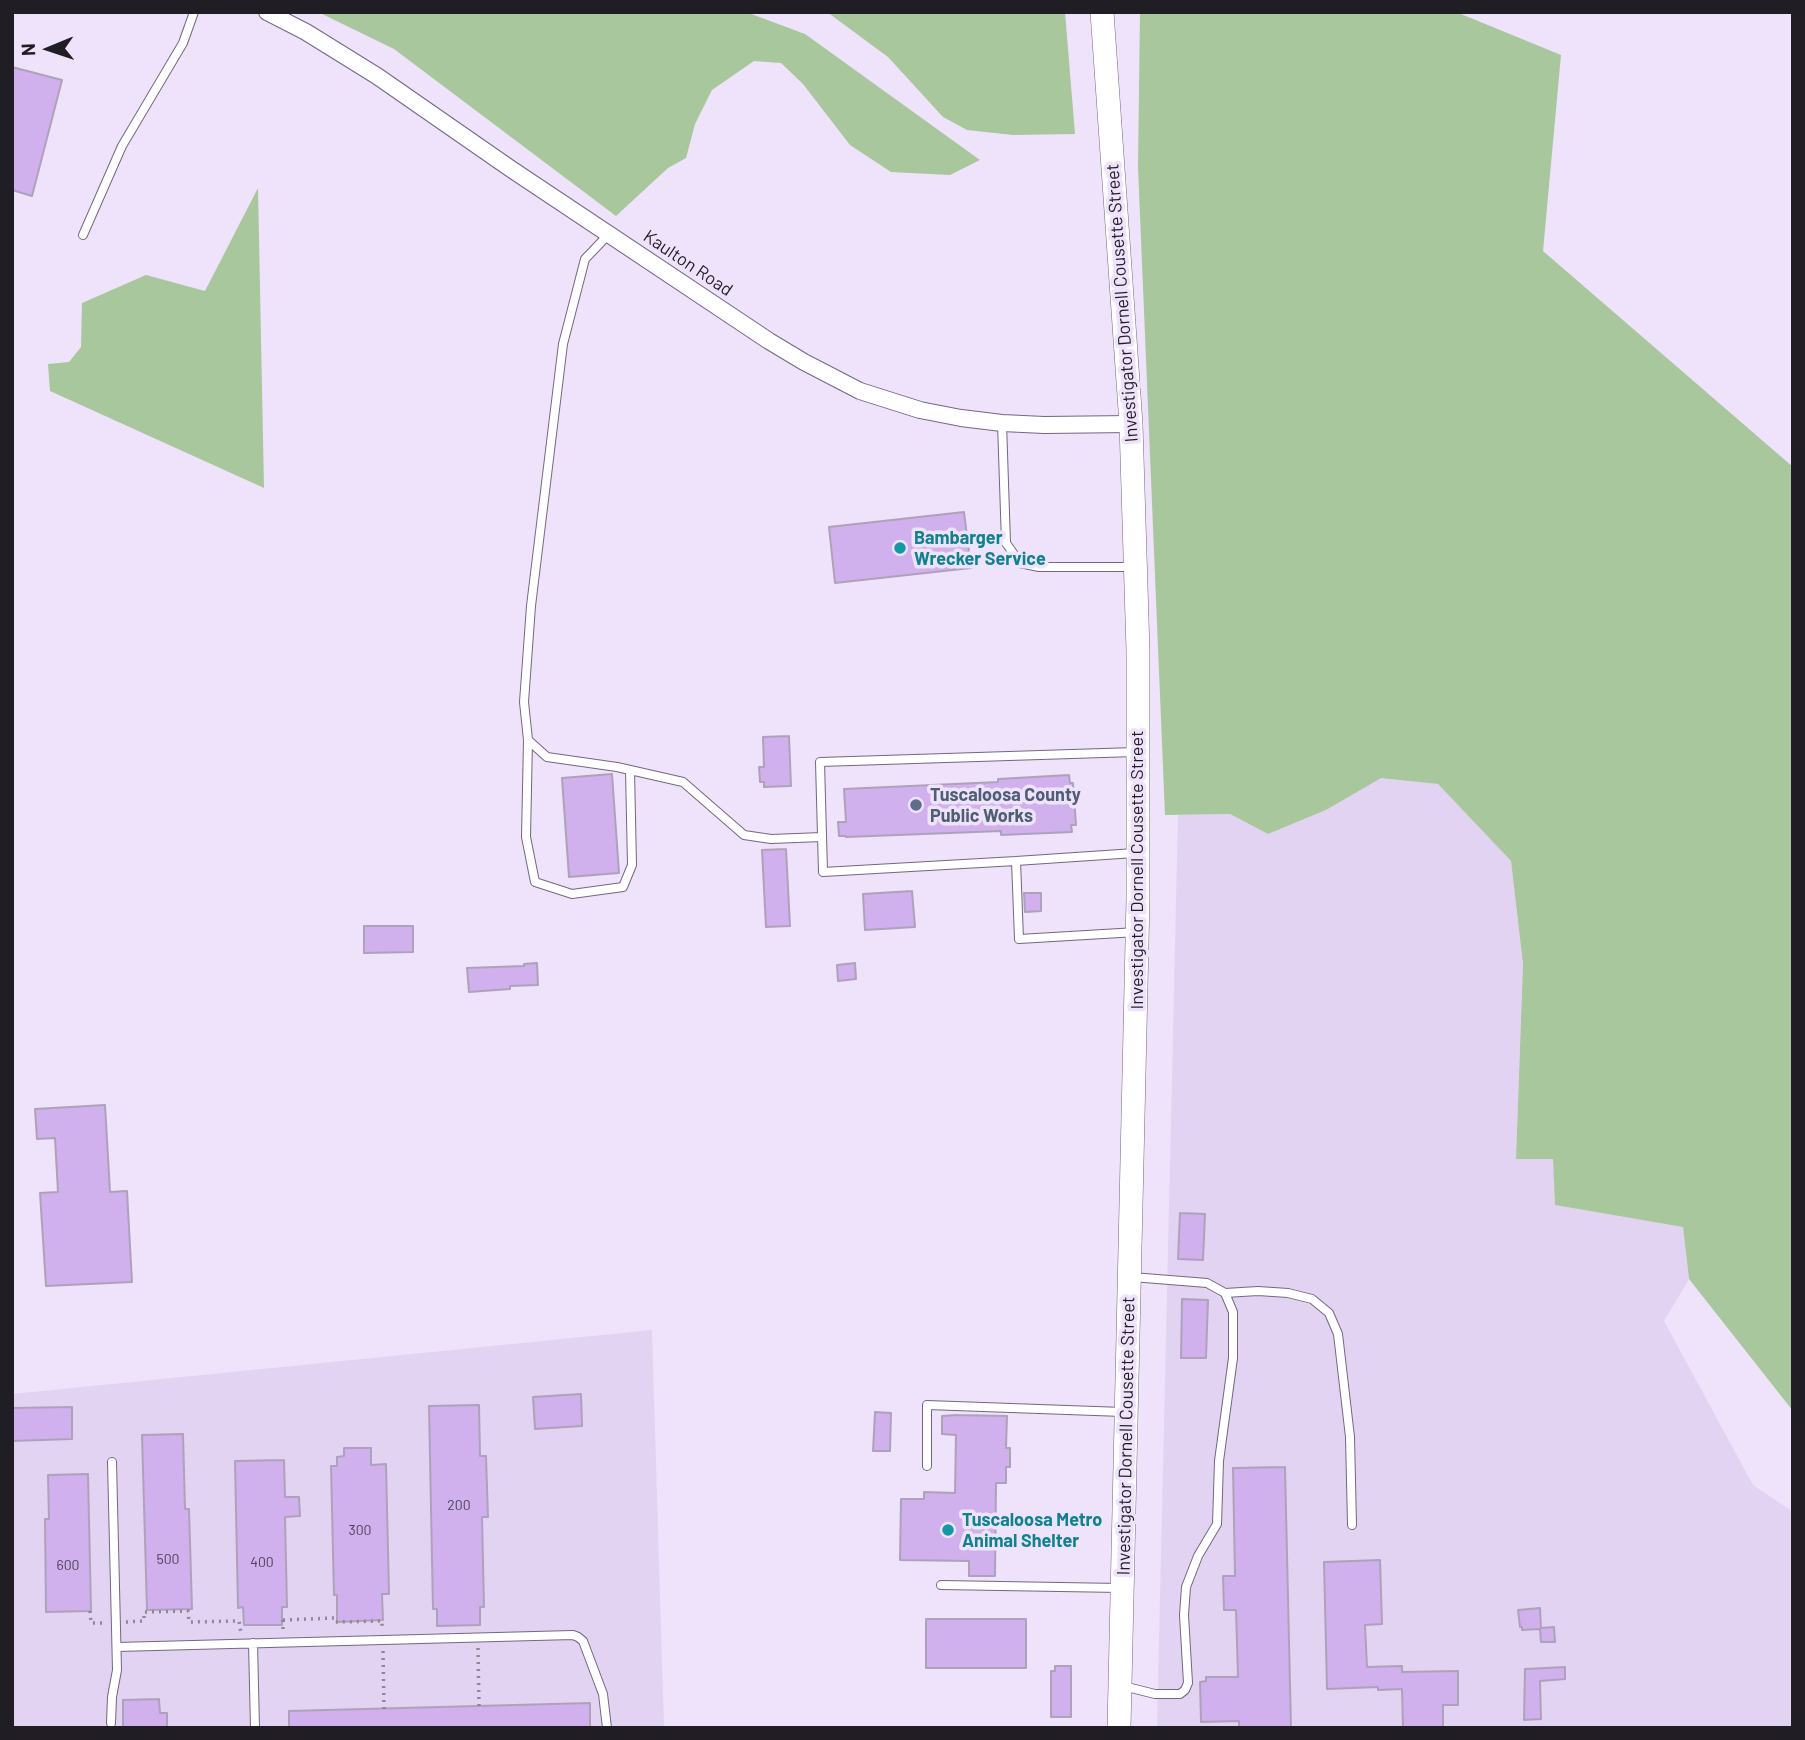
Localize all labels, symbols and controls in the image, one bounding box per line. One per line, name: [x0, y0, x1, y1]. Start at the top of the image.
north arrow: [14, 14, 84, 84]
text: N: [16, 43, 39, 56]
street label: Investigator Dornell Cousette Street: [1102, 163, 1142, 443]
street label: Kaulton Road: [639, 225, 737, 301]
place label: Bambarger Wrecker Service: [914, 527, 1046, 570]
marker: Bambarger Wrecker Service: [892, 540, 908, 556]
street label: Investigator Dornell Cousette Street: [1126, 731, 1148, 1009]
place label: Tuscaloosa County Public Works: [930, 784, 1081, 826]
marker: Tuscaloosa County Public Works: [908, 797, 924, 813]
street label: Investigator Dornell Cousette Street: [1113, 1296, 1139, 1576]
house number: 200: [447, 1497, 471, 1513]
place label: Tuscaloosa Metro Animal Shelter: [962, 1509, 1102, 1552]
house number: 300: [348, 1522, 372, 1538]
marker: Tuscaloosa Metro Animal Shelter: [940, 1522, 956, 1538]
house number: 500: [156, 1551, 180, 1567]
house number: 400: [250, 1554, 274, 1570]
house number: 600: [56, 1557, 80, 1573]

